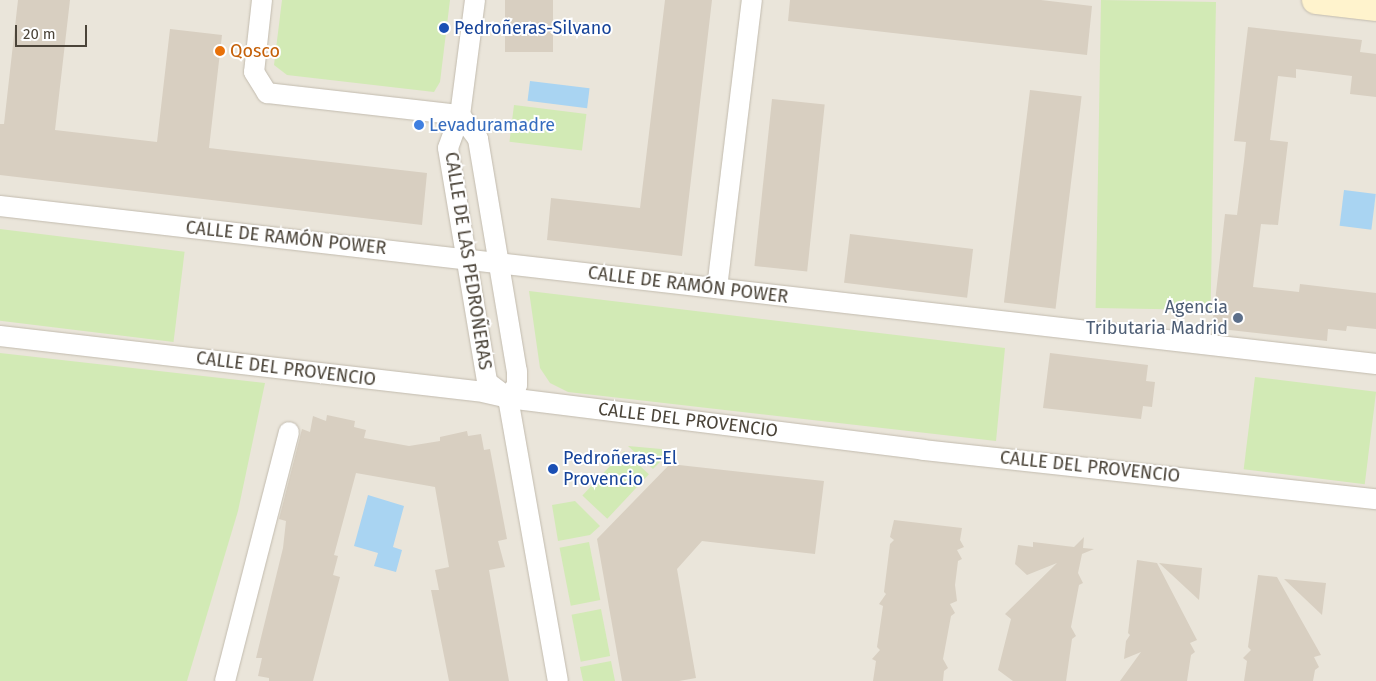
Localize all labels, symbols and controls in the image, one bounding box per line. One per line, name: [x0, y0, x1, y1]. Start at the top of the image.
scale bar: [18, 15, 90, 47]
place label: Pedroñeras-Silvano: [454, 17, 612, 39]
marker: Pedroñeras-Silvano: [438, 22, 450, 34]
text: 20 m: [23, 25, 56, 43]
place label: Qosco: [230, 40, 280, 62]
marker: Qosco: [214, 45, 226, 57]
place label: Levaduramadre: [429, 114, 555, 136]
marker: Levaduramadre: [413, 119, 425, 131]
street label: CALLE DE LAS PEDROÑERAS: [440, 150, 496, 372]
street label: CALLE DE RAMÓN POWER: [185, 217, 387, 259]
street label: CALLE DE RAMÓN POWER: [587, 262, 789, 308]
place label: Agencia Tributaria Madrid: [1086, 297, 1228, 340]
marker: Agencia Tributaria Madrid: [1232, 312, 1244, 324]
street label: CALLE DEL PROVENCIO: [195, 347, 377, 391]
street label: CALLE DEL PROVENCIO: [597, 398, 779, 442]
street label: CALLE DEL PROVENCIO: [999, 447, 1181, 487]
place label: Pedroñeras-El Provencio: [563, 448, 677, 490]
marker: Pedroñeras-El Provencio: [547, 463, 559, 475]

